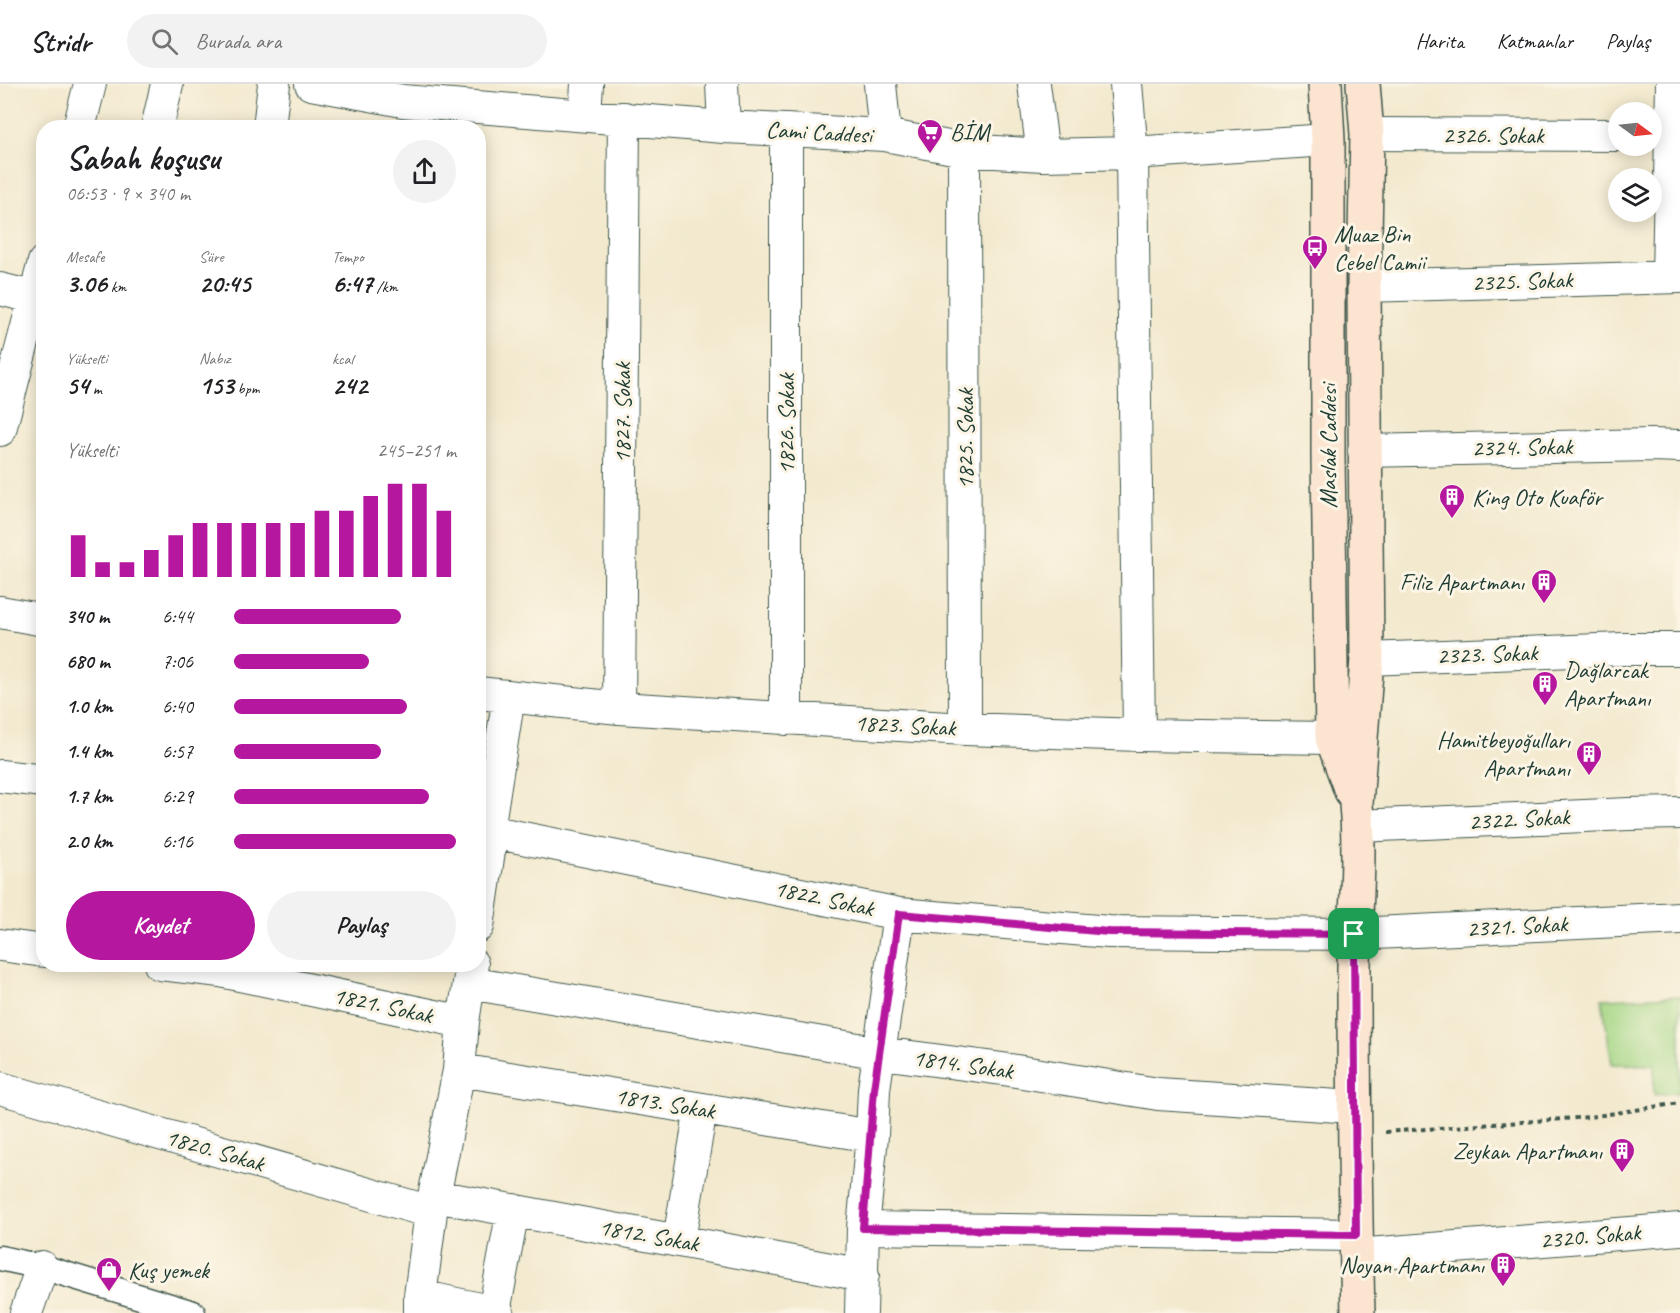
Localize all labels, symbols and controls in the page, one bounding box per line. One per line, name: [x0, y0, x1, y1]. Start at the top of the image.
search box: [127, 14, 547, 68]
text: Stridr: [30, 24, 91, 59]
icon: search: [148, 25, 181, 58]
text: Burada ara: [196, 27, 281, 55]
text: Harita: [1416, 28, 1464, 54]
text: Katmanlar: [1497, 28, 1573, 54]
text: Paylaş: [1606, 28, 1650, 54]
north arrow: [1608, 102, 1662, 156]
map controls: [1608, 102, 1662, 222]
street label: Cami Caddesi: [765, 114, 875, 150]
supermarket icon: BİM: [915, 117, 945, 155]
place label: BİM: [950, 117, 992, 147]
street label: 2326. Sokak: [1443, 120, 1546, 150]
text: Sabah koşusu: [66, 137, 220, 179]
button: share: [393, 140, 456, 203]
button: layers: [1608, 168, 1662, 222]
text: 06:53 · 9 × 340 m: [66, 181, 190, 206]
place label: Muaz Bin Cebel Camii: [1334, 219, 1428, 277]
bus stop icon: Muaz Bin Cebel Camii: [1300, 233, 1330, 271]
text: Mesafe: [66, 247, 104, 267]
text: Süre: [199, 247, 224, 267]
text: Tempo: [332, 247, 364, 267]
street label: 2325. Sokak: [1471, 264, 1575, 298]
text: 3.06: [66, 267, 107, 300]
text: 20:45: [199, 267, 251, 300]
text: 6:47: [332, 267, 373, 300]
text: km: [107, 277, 126, 297]
text: /km: [373, 277, 398, 297]
text: Yükselti: [66, 349, 107, 369]
text: Nabız: [199, 349, 231, 369]
text: kcal: [332, 349, 353, 369]
street label: 1827. Sokak: [607, 360, 637, 463]
text: 54: [66, 369, 89, 402]
text: 153: [199, 369, 234, 402]
text: 242: [332, 369, 367, 402]
street label: 1826. Sokak: [771, 371, 801, 474]
text: m: [89, 379, 102, 399]
text: bpm: [234, 379, 260, 399]
street label: Maslak Caddesi: [1313, 381, 1343, 508]
street label: 1825. Sokak: [950, 386, 980, 489]
street label: 2324. Sokak: [1471, 431, 1575, 463]
text: Yükselti: [66, 438, 118, 463]
text: 245–251 m: [377, 438, 456, 463]
building icon: King Oto Kuaför: [1437, 482, 1467, 520]
place label: King Oto Kuaför: [1472, 482, 1604, 512]
place label: Filiz Apartmanı: [1400, 567, 1526, 597]
building icon: Filiz Apartmanı: [1529, 567, 1559, 605]
text: 340 m: [66, 604, 109, 629]
text: 6:44: [162, 604, 193, 629]
street label: 2323. Sokak: [1436, 637, 1540, 671]
text: 680 m: [66, 649, 110, 674]
text: 7:06: [162, 649, 193, 674]
place label: Dağlarcak Apartmanı: [1564, 655, 1652, 713]
building icon: Dağlarcak Apartmanı: [1530, 669, 1560, 707]
text: 1.0 km: [66, 694, 113, 719]
text: 6:40: [162, 694, 193, 719]
street label: 1823. Sokak: [854, 707, 958, 743]
place label: Hamitbeyoğulları Apartmanı: [1437, 725, 1572, 783]
text: 1.4 km: [66, 739, 113, 764]
text: 6:57: [162, 739, 193, 764]
building icon: Hamitbeyoğulları Apartmanı: [1574, 739, 1604, 777]
text: 1.7 km: [66, 784, 112, 809]
text: 6:29: [162, 784, 193, 809]
street label: 2322. Sokak: [1468, 801, 1572, 837]
text: 2.0 km: [66, 829, 113, 854]
text: 6:16: [162, 829, 193, 854]
street label: 1822. Sokak: [772, 873, 879, 924]
button: Kaydet: [66, 891, 255, 960]
button: Paylaş: [267, 891, 456, 960]
pin: [1328, 908, 1379, 959]
street label: 2321. Sokak: [1466, 908, 1570, 944]
icon: arrive: [1337, 917, 1370, 950]
street label: 1821. Sokak: [331, 980, 438, 1031]
street label: 1814. Sokak: [911, 1042, 1017, 1086]
street label: 1813. Sokak: [613, 1080, 719, 1126]
street label: 1820. Sokak: [162, 1122, 270, 1179]
place label: Zeykan Apartmanı: [1453, 1136, 1604, 1166]
building icon: Zeykan Apartmanı: [1607, 1136, 1637, 1174]
street label: 1812. Sokak: [597, 1211, 703, 1259]
street label: 2320. Sokak: [1538, 1216, 1644, 1255]
place label: Noyan Apartmanı: [1340, 1250, 1485, 1280]
building icon: Noyan Apartmanı: [1488, 1250, 1518, 1288]
shop icon: Kuş yemek: [94, 1255, 124, 1293]
place label: Kuş yemek: [128, 1255, 211, 1285]

